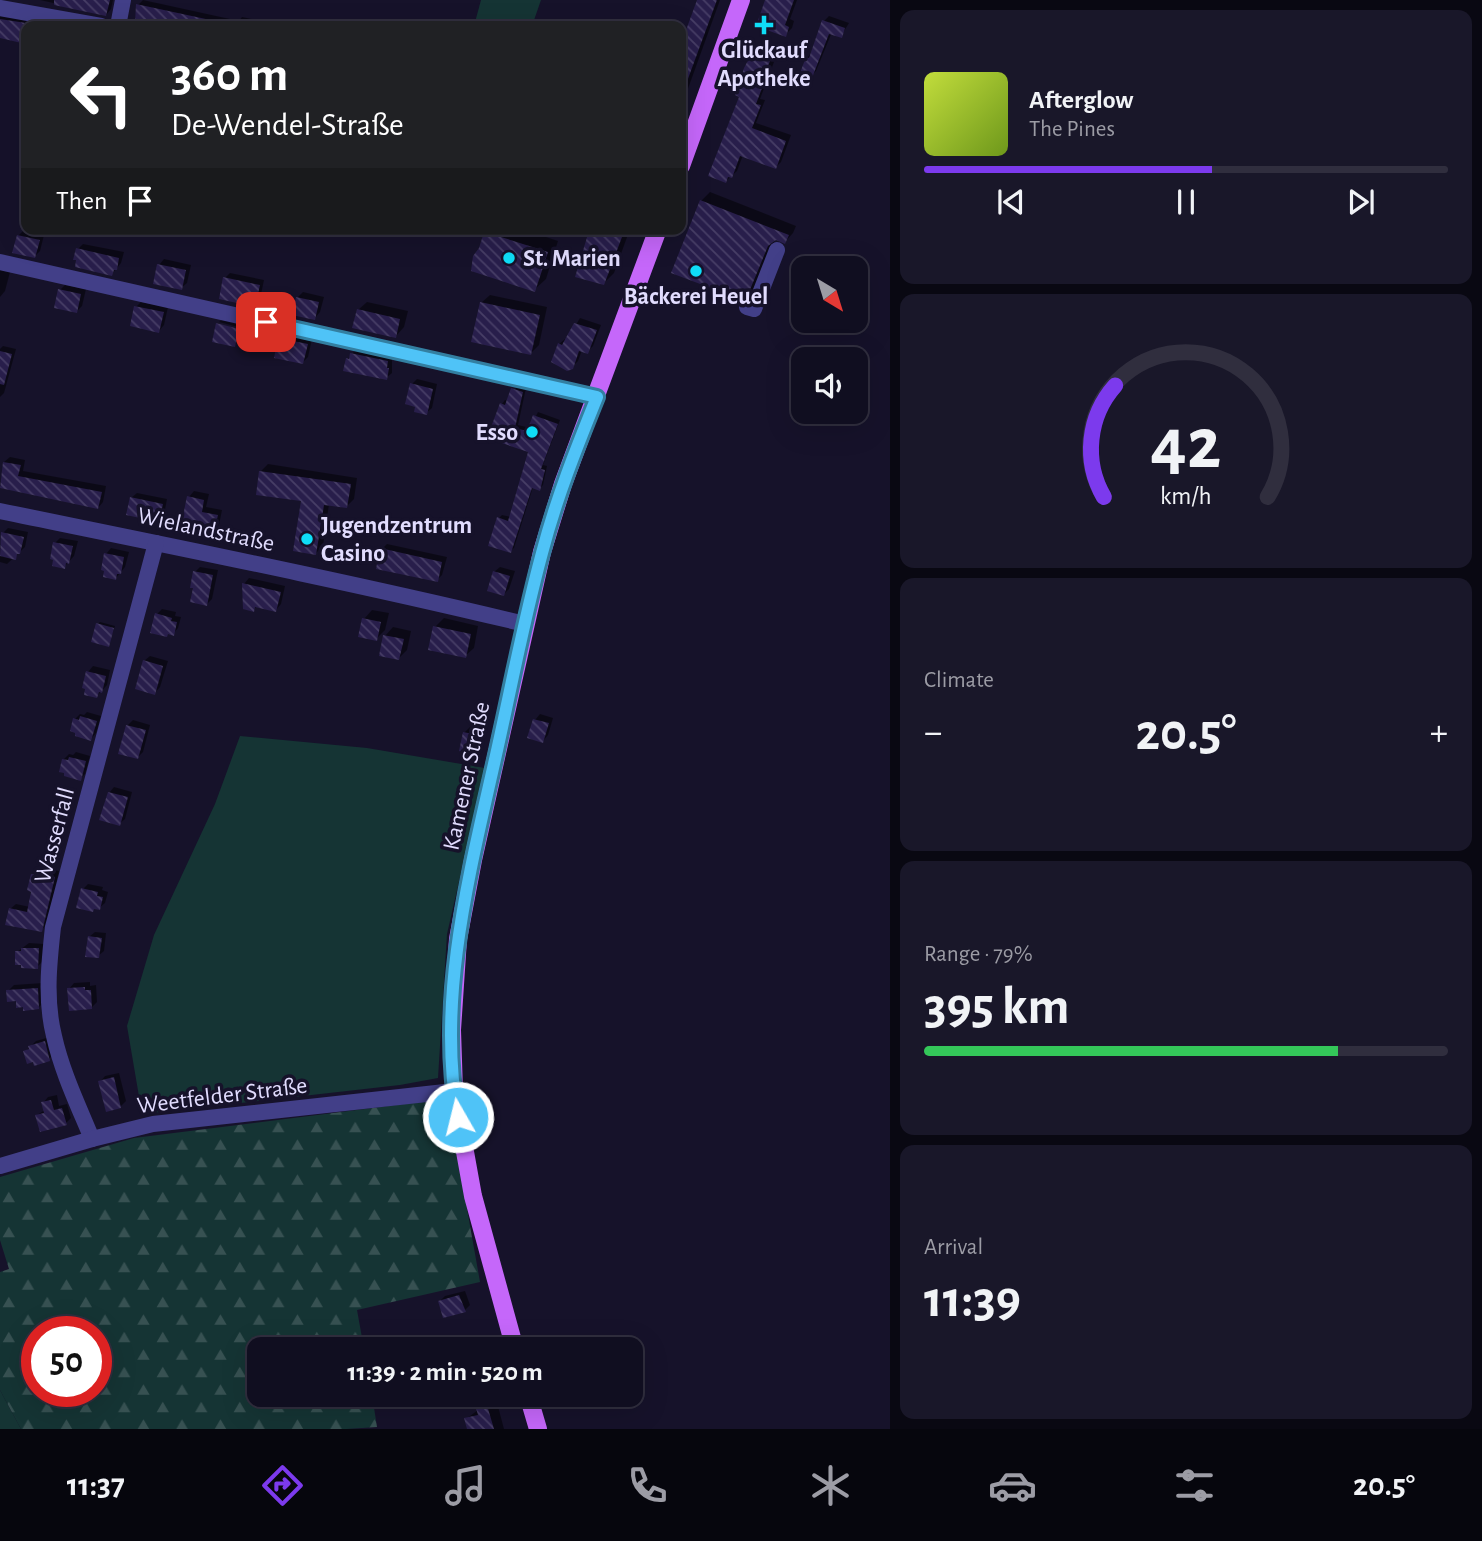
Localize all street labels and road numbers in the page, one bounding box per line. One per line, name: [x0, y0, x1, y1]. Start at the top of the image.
street label: Wielandstraße: [135, 504, 276, 556]
street label: Kamener Straße: [440, 700, 494, 853]
street label: Wasserfall: [31, 785, 79, 886]
street label: Weetfelder Straße: [136, 1074, 309, 1118]

